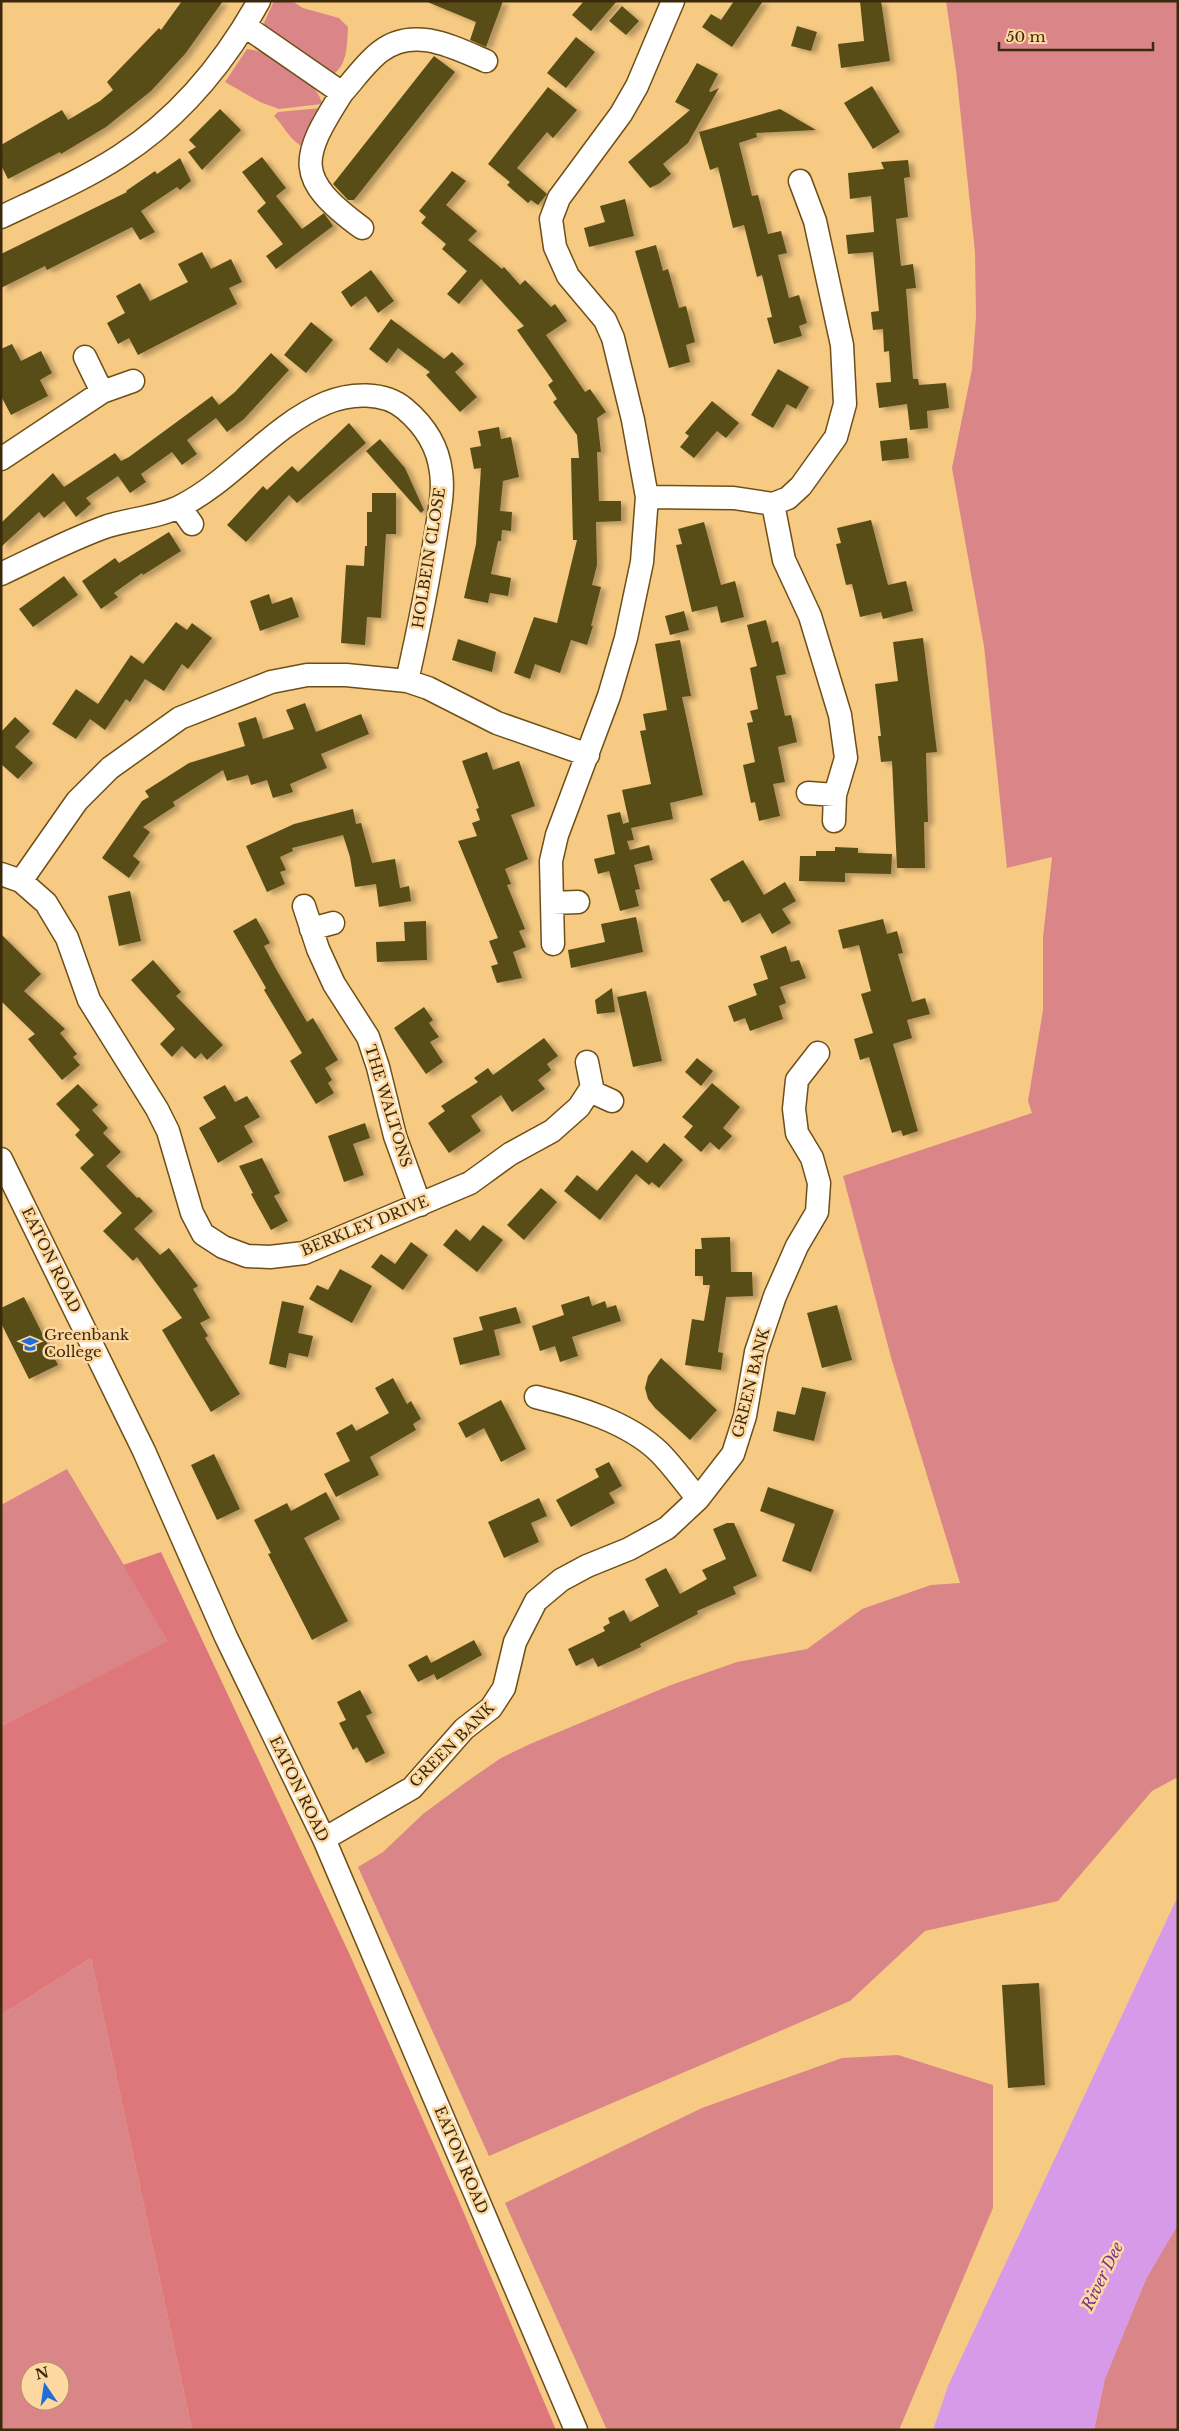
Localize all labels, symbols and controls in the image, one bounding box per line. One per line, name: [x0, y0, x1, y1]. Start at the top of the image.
scale bar: [999, 20, 1153, 52]
text: 50 m: [1006, 27, 1046, 46]
street label: HOLBEIN CLOSE: [408, 486, 449, 630]
street label: THE WALTONS: [361, 1042, 416, 1169]
street label: BERKLEY DRIVE: [298, 1191, 432, 1260]
street label: EATON ROAD: [18, 1204, 85, 1316]
place label: Greenbank College: [44, 1325, 130, 1361]
street label: GREEN BANK: [728, 1326, 773, 1440]
school or university icon: Greenbank College: [20, 1334, 40, 1354]
street label: GREEN BANK: [405, 1698, 498, 1791]
street label: EATON ROAD: [266, 1733, 333, 1845]
street label: EATON ROAD: [430, 2103, 493, 2217]
water label: River Dee: [1077, 2238, 1127, 2314]
north arrow: [20, 2361, 70, 2411]
text: N: [34, 2363, 51, 2384]

